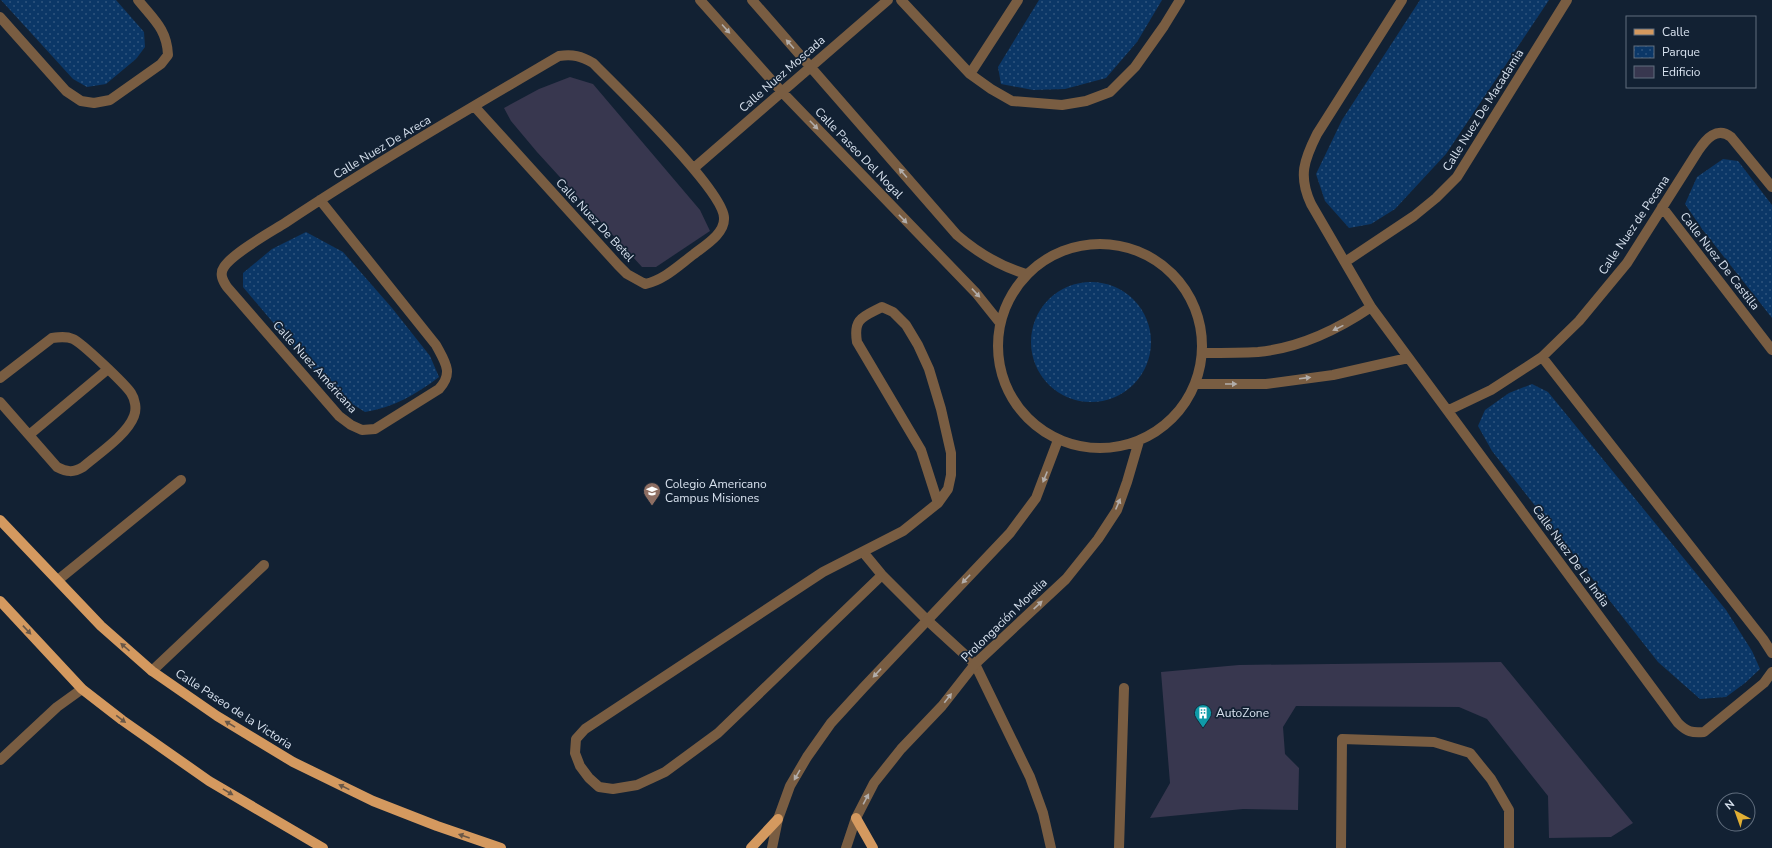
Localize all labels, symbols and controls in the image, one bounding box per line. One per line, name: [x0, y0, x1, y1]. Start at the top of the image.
legend: [1626, 16, 1756, 88]
one-way arrow: [721, 24, 731, 34]
text: Calle: [1662, 24, 1690, 40]
street label: Calle Nuez Moscada: [736, 32, 828, 116]
one-way arrow: [786, 38, 795, 49]
text: Parque: [1662, 44, 1700, 60]
street label: Calle Nuez De Macadamia: [1439, 46, 1527, 174]
text: Edificio: [1662, 64, 1701, 80]
street label: Calle Paseo Del Nogal: [811, 104, 907, 202]
street label: Calle Nuez De Areca: [330, 112, 434, 182]
one-way arrow: [809, 120, 819, 130]
one-way arrow: [899, 168, 908, 179]
street label: Calle Nuez de Pecana: [1595, 172, 1673, 278]
street label: Calle Nuez De Betel: [552, 175, 638, 265]
street label: Calle Nuez De Castilla: [1677, 209, 1763, 313]
one-way arrow: [899, 214, 908, 224]
one-way arrow: [971, 288, 980, 299]
street label: Calle Nuez Américana: [269, 317, 361, 417]
one-way arrow: [1332, 325, 1344, 331]
one-way arrow: [1299, 375, 1311, 382]
one-way arrow: [1225, 381, 1238, 387]
one-way arrow: [1041, 471, 1047, 483]
place label: Colegio Americano Campus Misiones: [665, 476, 767, 506]
school or university icon: Colegio Americano Campus Misiones: [642, 481, 662, 506]
one-way arrow: [1116, 498, 1122, 510]
street label: Calle Nuez De La India: [1529, 502, 1613, 610]
one-way arrow: [961, 574, 971, 584]
street label: Prolongación Morelia: [957, 575, 1051, 665]
one-way arrow: [1033, 601, 1043, 610]
one-way arrow: [22, 624, 31, 635]
one-way arrow: [121, 643, 130, 652]
street label: Calle Paseo de la Victoria: [172, 665, 296, 753]
one-way arrow: [872, 668, 882, 678]
one-way arrow: [943, 693, 952, 704]
building icon: AutoZone: [1193, 703, 1213, 728]
place label: AutoZone: [1216, 705, 1269, 721]
one-way arrow: [115, 715, 126, 723]
one-way arrow: [225, 720, 235, 728]
one-way arrow: [793, 769, 800, 781]
one-way arrow: [338, 784, 349, 790]
one-way arrow: [222, 789, 234, 796]
north arrow: [1716, 792, 1756, 832]
one-way arrow: [863, 793, 869, 805]
text: N: [1722, 796, 1738, 813]
one-way arrow: [457, 833, 469, 839]

